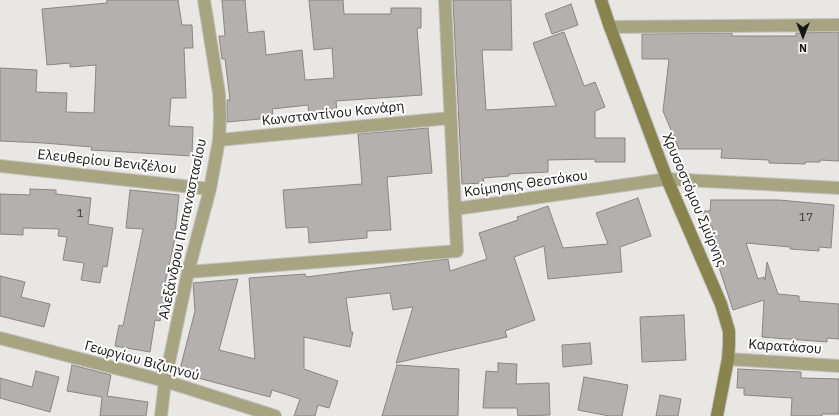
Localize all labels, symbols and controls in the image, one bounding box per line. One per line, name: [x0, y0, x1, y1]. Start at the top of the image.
north arrow: [783, 16, 823, 56]
text: N: [799, 41, 807, 55]
street label: Κωνσταντίνου Κανάρη: [261, 98, 405, 130]
street label: Χρυσοστόμου Σμύρνης: [658, 131, 730, 269]
street label: Αλεξάνδρου Παπαναστασίου: [156, 137, 210, 321]
street label: Ελευθερίου Βενιζέλου: [37, 146, 177, 178]
street label: Κοίμησης Θεοτόκου: [463, 167, 589, 201]
house number: 1: [76, 207, 84, 221]
house number: 17: [799, 211, 813, 225]
street label: Καρατάσου: [748, 336, 822, 358]
street label: Γεωργίου Βιζυηνού: [83, 338, 201, 384]

